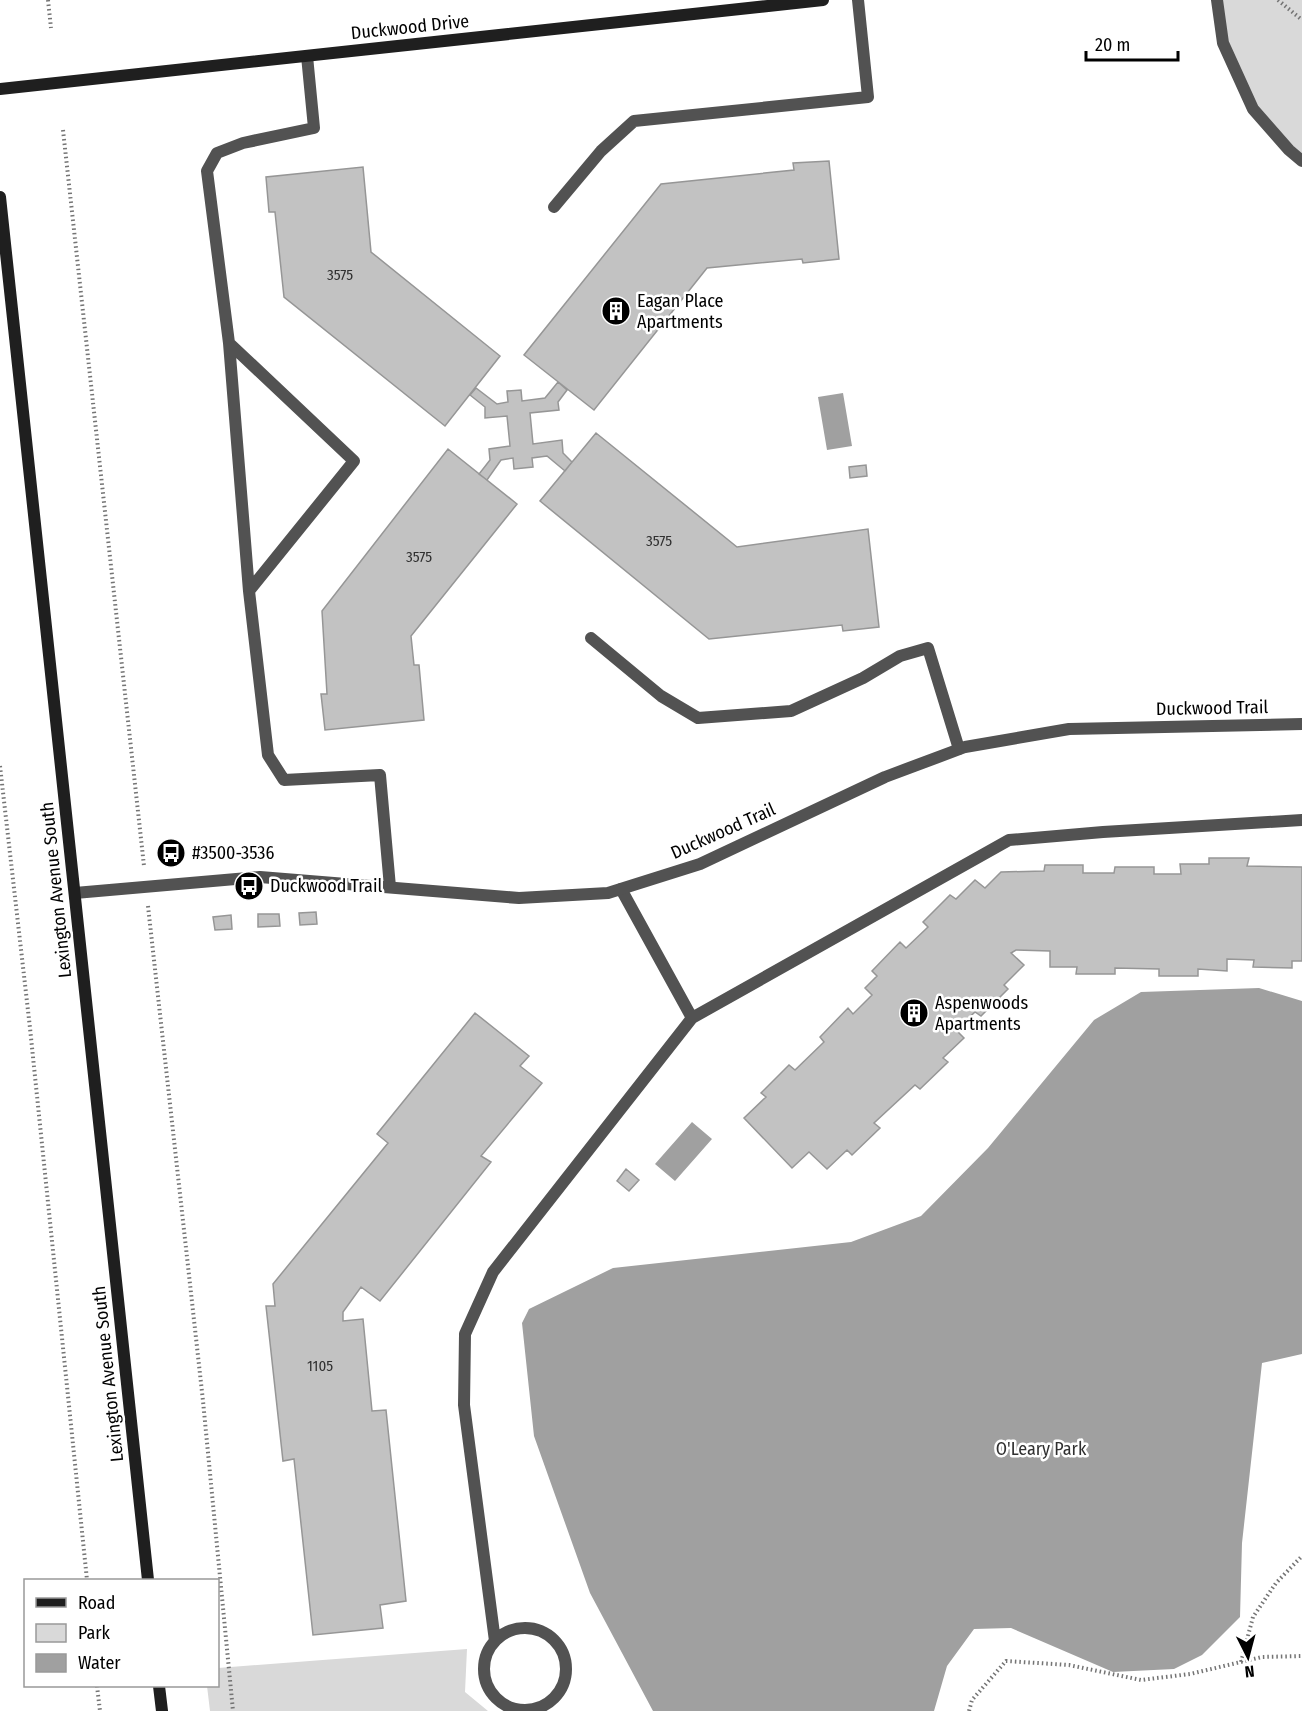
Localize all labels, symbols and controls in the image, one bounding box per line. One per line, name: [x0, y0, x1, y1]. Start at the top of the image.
street label: Duckwood Drive: [350, 10, 470, 44]
scale bar: [1086, 24, 1178, 62]
text: 20 m: [1095, 34, 1130, 56]
house number: 3575: [327, 266, 353, 284]
place label: Eagan Place Apartments: [637, 290, 724, 333]
building icon: Eagan Place Apartments: [600, 295, 632, 327]
house number: 3575: [646, 532, 672, 550]
house number: 3575: [406, 548, 432, 566]
street label: Duckwood Trail: [1156, 696, 1269, 720]
street label: Duckwood Trail: [667, 798, 779, 864]
street label: Lexington Avenue South: [36, 801, 76, 979]
bus stop icon: #3500-3536: [155, 837, 187, 869]
place label: #3500-3536: [192, 842, 274, 864]
bus stop icon: Duckwood Trail: [233, 870, 265, 902]
place label: Duckwood Trail: [270, 875, 382, 897]
place label: Aspenwoods Apartments: [935, 992, 1028, 1035]
building icon: Aspenwoods Apartments: [898, 997, 930, 1029]
street label: Lexington Avenue South: [88, 1285, 128, 1463]
house number: 1105: [307, 1357, 333, 1375]
park label: O'Leary Park: [996, 1438, 1087, 1460]
legend: [24, 1579, 219, 1687]
text: Road: [78, 1592, 115, 1614]
text: Park: [78, 1622, 111, 1644]
north arrow: [1218, 1627, 1278, 1687]
text: Water: [78, 1652, 121, 1674]
text: N: [1244, 1661, 1255, 1681]

